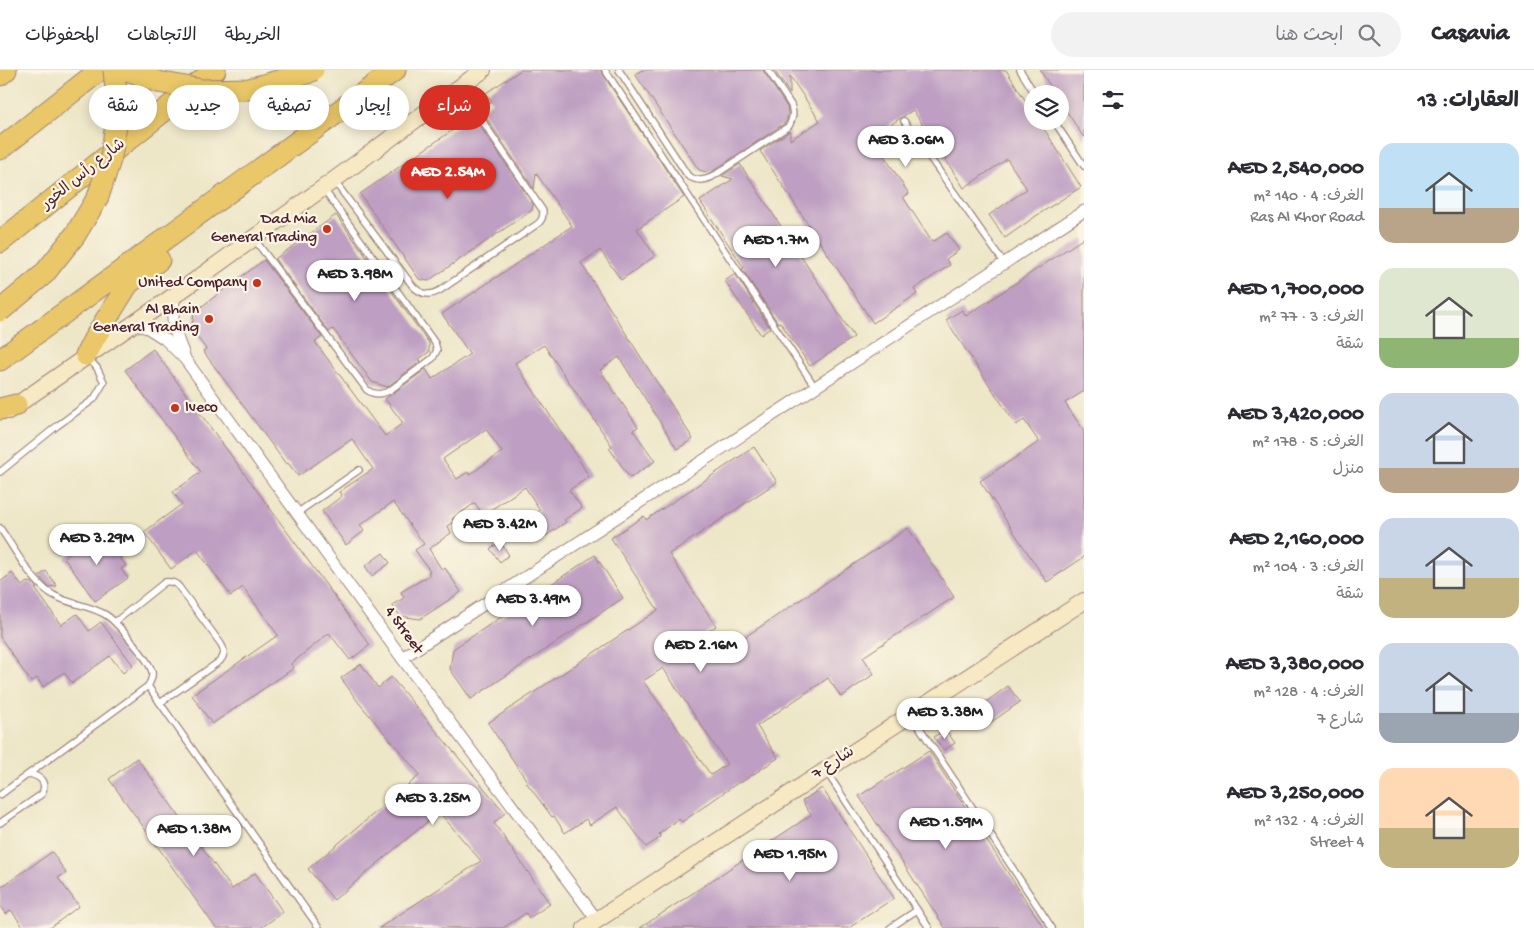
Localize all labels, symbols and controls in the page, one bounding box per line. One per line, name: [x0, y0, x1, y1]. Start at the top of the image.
search box: [1051, 12, 1401, 57]
text: Casavia: [1431, 20, 1509, 49]
icon: search: [1355, 21, 1383, 49]
text: ابحث هنا: [1275, 25, 1343, 48]
text: المحفوظات: [25, 26, 99, 47]
text: الاتجاهات: [127, 26, 197, 47]
text: الخريطة: [225, 26, 281, 47]
chip: شقة: [89, 85, 157, 130]
chip: جديد: [167, 85, 239, 130]
chip: تصفية: [249, 85, 329, 130]
chip: إيجار: [339, 85, 409, 130]
chip: شراء: [419, 85, 490, 130]
map controls: [1024, 85, 1069, 130]
button: layers: [1024, 85, 1069, 130]
icon: filters: [1099, 86, 1127, 114]
text: العقارات: 13: [1418, 90, 1519, 115]
pin: AED 3.06M: [849, 126, 963, 168]
text: AED 3.06M: [868, 132, 944, 151]
street label: شارع رأس الخور: [35, 134, 130, 216]
text: AED 2,540,000: [1228, 157, 1364, 182]
pin: AED 2.54M: [391, 158, 505, 200]
icon: home: [1419, 163, 1479, 223]
text: AED 2.54M: [411, 164, 485, 183]
text: الغرف: 4 · 140 m²: [1253, 188, 1364, 207]
text: Ras Al Khor Road: [1250, 209, 1364, 228]
place label: Dad Mia General Trading: [211, 211, 318, 248]
marker: Dad Mia General Trading: [321, 223, 333, 235]
pin: AED 1.7M: [724, 226, 828, 268]
text: AED 1.7M: [744, 232, 808, 251]
pin: AED 3.98M: [298, 260, 412, 302]
text: AED 3.98M: [318, 266, 392, 285]
place label: United Company: [138, 274, 247, 293]
marker: United Company: [251, 277, 263, 289]
text: AED 1,700,000: [1228, 278, 1364, 303]
icon: home: [1419, 288, 1479, 348]
place label: Al Bhain General Trading: [93, 301, 199, 338]
text: الغرف: 3 · 77 m²: [1259, 309, 1364, 328]
marker: Al Bhain General Trading: [203, 313, 215, 325]
text: شقة: [1336, 336, 1364, 355]
place label: Iveco: [185, 399, 218, 418]
marker: Iveco: [169, 402, 181, 414]
text: AED 3,420,000: [1228, 403, 1364, 428]
icon: home: [1419, 413, 1479, 473]
text: الغرف: 5 · 178 m²: [1252, 434, 1364, 453]
text: منزل: [1332, 461, 1364, 480]
pin: AED 3.42M: [443, 510, 557, 552]
text: AED 3.42M: [463, 516, 537, 535]
pin: AED 3.29M: [40, 524, 154, 566]
text: AED 2,160,000: [1230, 528, 1364, 553]
text: AED 3.29M: [60, 530, 134, 549]
icon: home: [1419, 538, 1479, 598]
text: الغرف: 3 · 104 m²: [1253, 559, 1364, 578]
pin: AED 3.49M: [476, 584, 590, 627]
text: شقة: [1336, 586, 1364, 605]
text: AED 3.49M: [496, 591, 570, 610]
street label: 4 Street: [379, 604, 427, 660]
pin: AED 2.16M: [644, 630, 758, 673]
text: AED 2.16M: [665, 637, 737, 656]
text: AED 3,380,000: [1226, 653, 1364, 678]
icon: home: [1419, 663, 1479, 723]
text: الغرف: 4 · 128 m²: [1254, 684, 1364, 703]
pin: AED 3.38M: [888, 698, 1002, 740]
text: AED 3.38M: [907, 704, 983, 723]
text: شارع 7: [1317, 711, 1364, 730]
street label: شارع 7: [808, 743, 859, 785]
text: AED 3,250,000: [1227, 782, 1364, 807]
pin: AED 3.25M: [376, 784, 490, 826]
icon: home: [1419, 788, 1479, 848]
text: AED 3.25M: [396, 790, 470, 809]
pin: AED 1.59M: [889, 808, 1003, 850]
text: الغرف: 4 · 132 m²: [1254, 813, 1364, 832]
pin: AED 1.38M: [137, 814, 251, 857]
text: AED 1.59M: [910, 814, 982, 833]
text: AED 1.38M: [157, 821, 231, 840]
text: 4 Street: [1310, 834, 1364, 853]
pin: AED 1.95M: [733, 840, 847, 882]
text: AED 1.95M: [754, 846, 826, 865]

